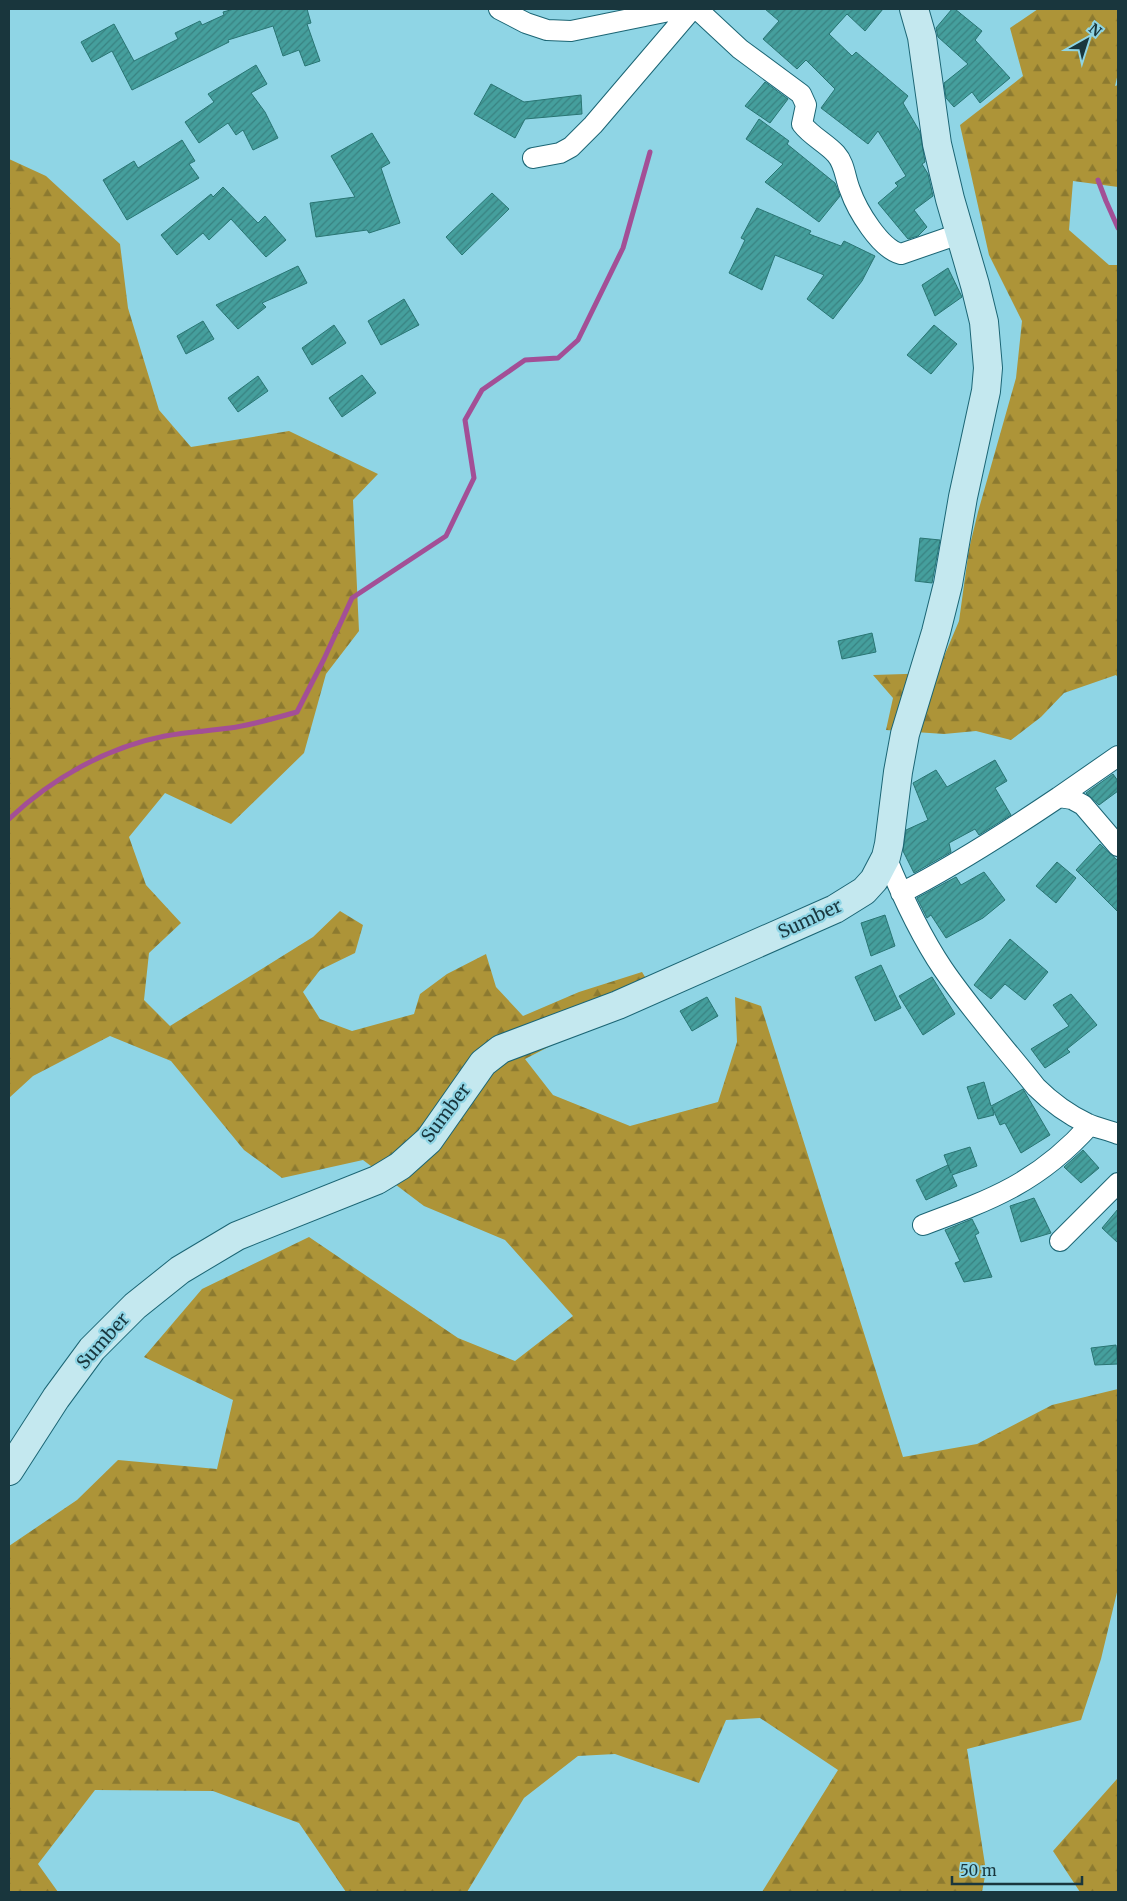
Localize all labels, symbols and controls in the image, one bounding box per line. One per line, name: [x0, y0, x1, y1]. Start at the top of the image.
north arrow: [1062, 15, 1112, 65]
text: N: [1085, 19, 1105, 40]
street label: Sumber: [774, 894, 846, 943]
street label: Sumber: [416, 1079, 475, 1147]
street label: Sumber: [71, 1308, 134, 1374]
scale bar: [952, 1854, 1082, 1886]
text: 50 m: [960, 1861, 997, 1880]

